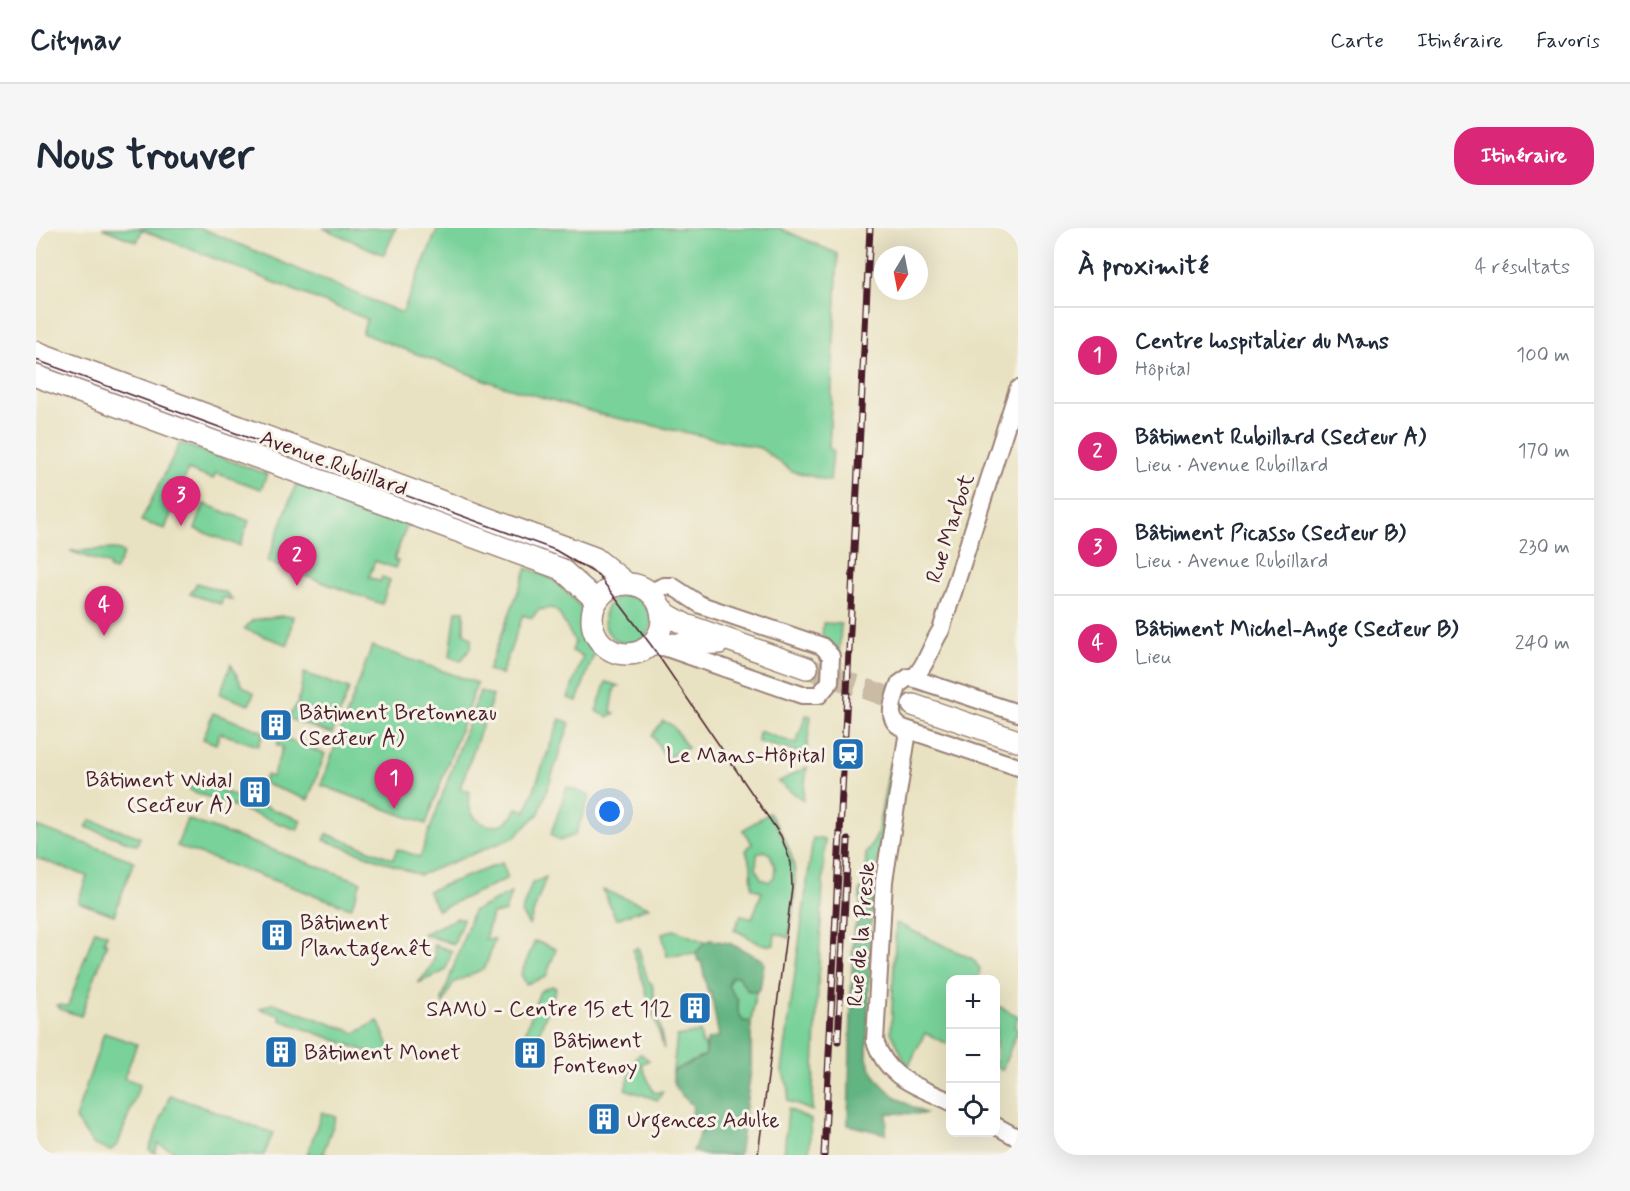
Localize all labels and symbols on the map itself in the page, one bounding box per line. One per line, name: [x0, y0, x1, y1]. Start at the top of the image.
north arrow: [874, 246, 928, 300]
street label: Avenue Rubillard: [256, 424, 411, 504]
street label: Rue Marbot: [920, 471, 982, 587]
pin: 3: [162, 476, 200, 526]
pin: 2: [278, 536, 316, 586]
pin: 4: [84, 586, 124, 636]
place label: Bâtiment Bretonneau (Secteur A): [299, 700, 497, 753]
building icon: Bâtiment Bretonneau (Secteur A): [258, 707, 294, 743]
station icon: Le Mans-Hôpital: [830, 736, 866, 772]
place label: Le Mans-Hôpital: [666, 742, 825, 770]
pin: 1: [374, 760, 414, 809]
place label: Bâtiment Widal (Secteur A): [86, 767, 232, 820]
building icon: Bâtiment Widal (Secteur A): [237, 774, 273, 810]
your location: [595, 797, 624, 826]
street label: Rue de la Presle: [842, 860, 882, 1008]
place label: Bâtiment Plantagenêt: [300, 910, 432, 966]
building icon: Bâtiment Plantagenêt: [259, 917, 295, 953]
building icon: SAMU - Centre 15 et 112: [677, 990, 713, 1026]
place label: SAMU - Centre 15 et 112: [426, 996, 672, 1024]
place label: Bâtiment Fontenoy: [553, 1028, 642, 1081]
building icon: Bâtiment Monet: [263, 1034, 299, 1070]
building icon: Bâtiment Fontenoy: [512, 1035, 548, 1071]
place label: Bâtiment Monet: [304, 1040, 461, 1068]
building icon: Urgences Adulte: [586, 1101, 622, 1137]
place label: Urgences Adulte: [627, 1107, 780, 1138]

